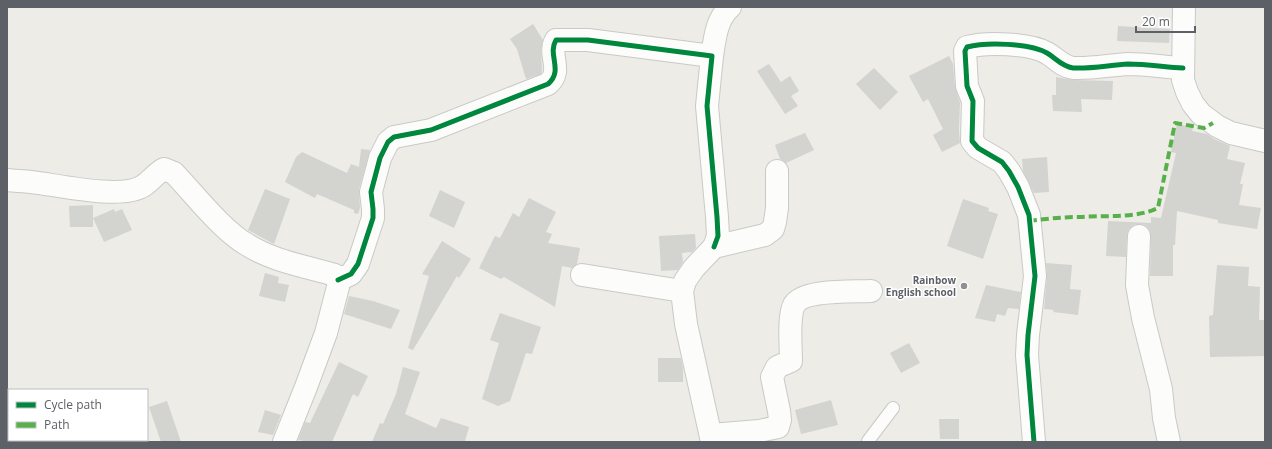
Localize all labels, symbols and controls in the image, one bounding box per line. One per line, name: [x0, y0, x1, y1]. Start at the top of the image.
scale bar: [1136, 8, 1195, 34]
text: 20 m: [1142, 13, 1170, 30]
place label: Rainbow English school: [886, 273, 956, 299]
marker: Rainbow English school: [959, 281, 969, 291]
legend: [8, 389, 148, 441]
text: Cycle path: [44, 396, 102, 413]
text: Path: [44, 416, 70, 433]

